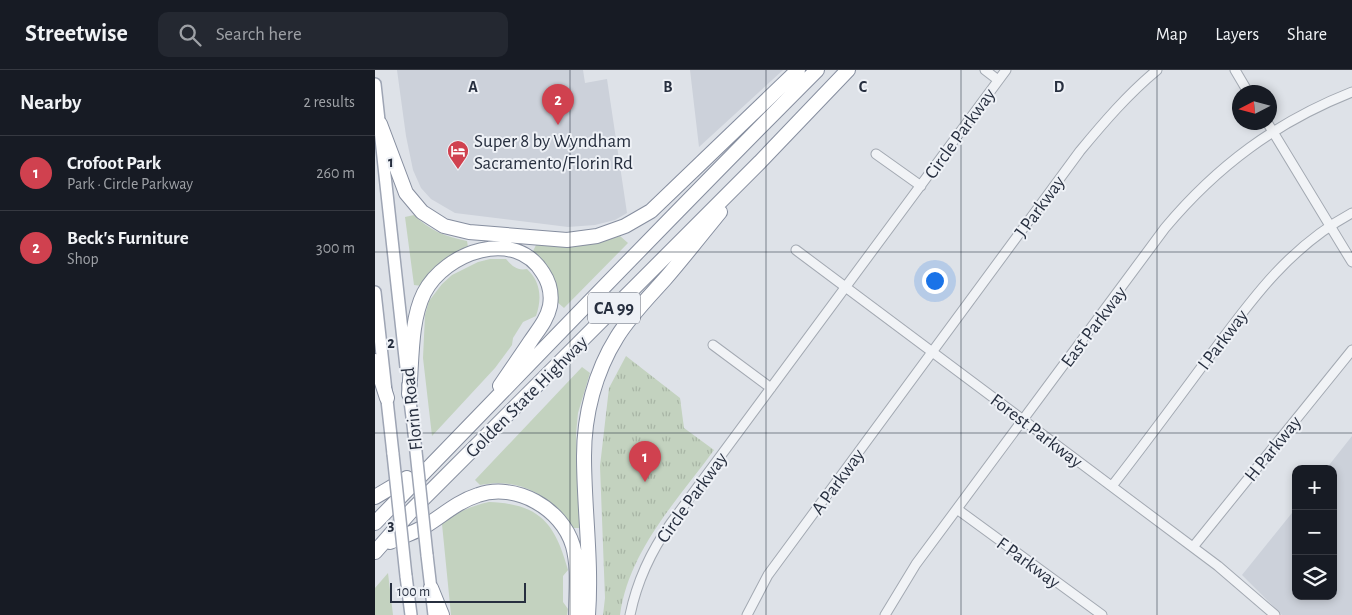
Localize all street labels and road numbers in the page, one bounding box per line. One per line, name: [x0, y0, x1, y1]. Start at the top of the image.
street label: Circle Parkway: [921, 85, 999, 183]
street label: J Parkway: [1012, 173, 1069, 241]
street label: East Parkway: [1058, 283, 1131, 371]
road number: CA 99: [588, 292, 640, 324]
street label: I Parkway: [1194, 306, 1252, 374]
street label: Golden State Highway: [463, 333, 592, 462]
street label: Florin Road: [399, 366, 426, 451]
street label: Forest Parkway: [987, 391, 1086, 472]
street label: H Parkway: [1241, 413, 1305, 485]
street label: A Parkway: [808, 446, 868, 518]
street label: Circle Parkway: [653, 449, 731, 547]
street label: F Parkway: [993, 534, 1063, 592]

